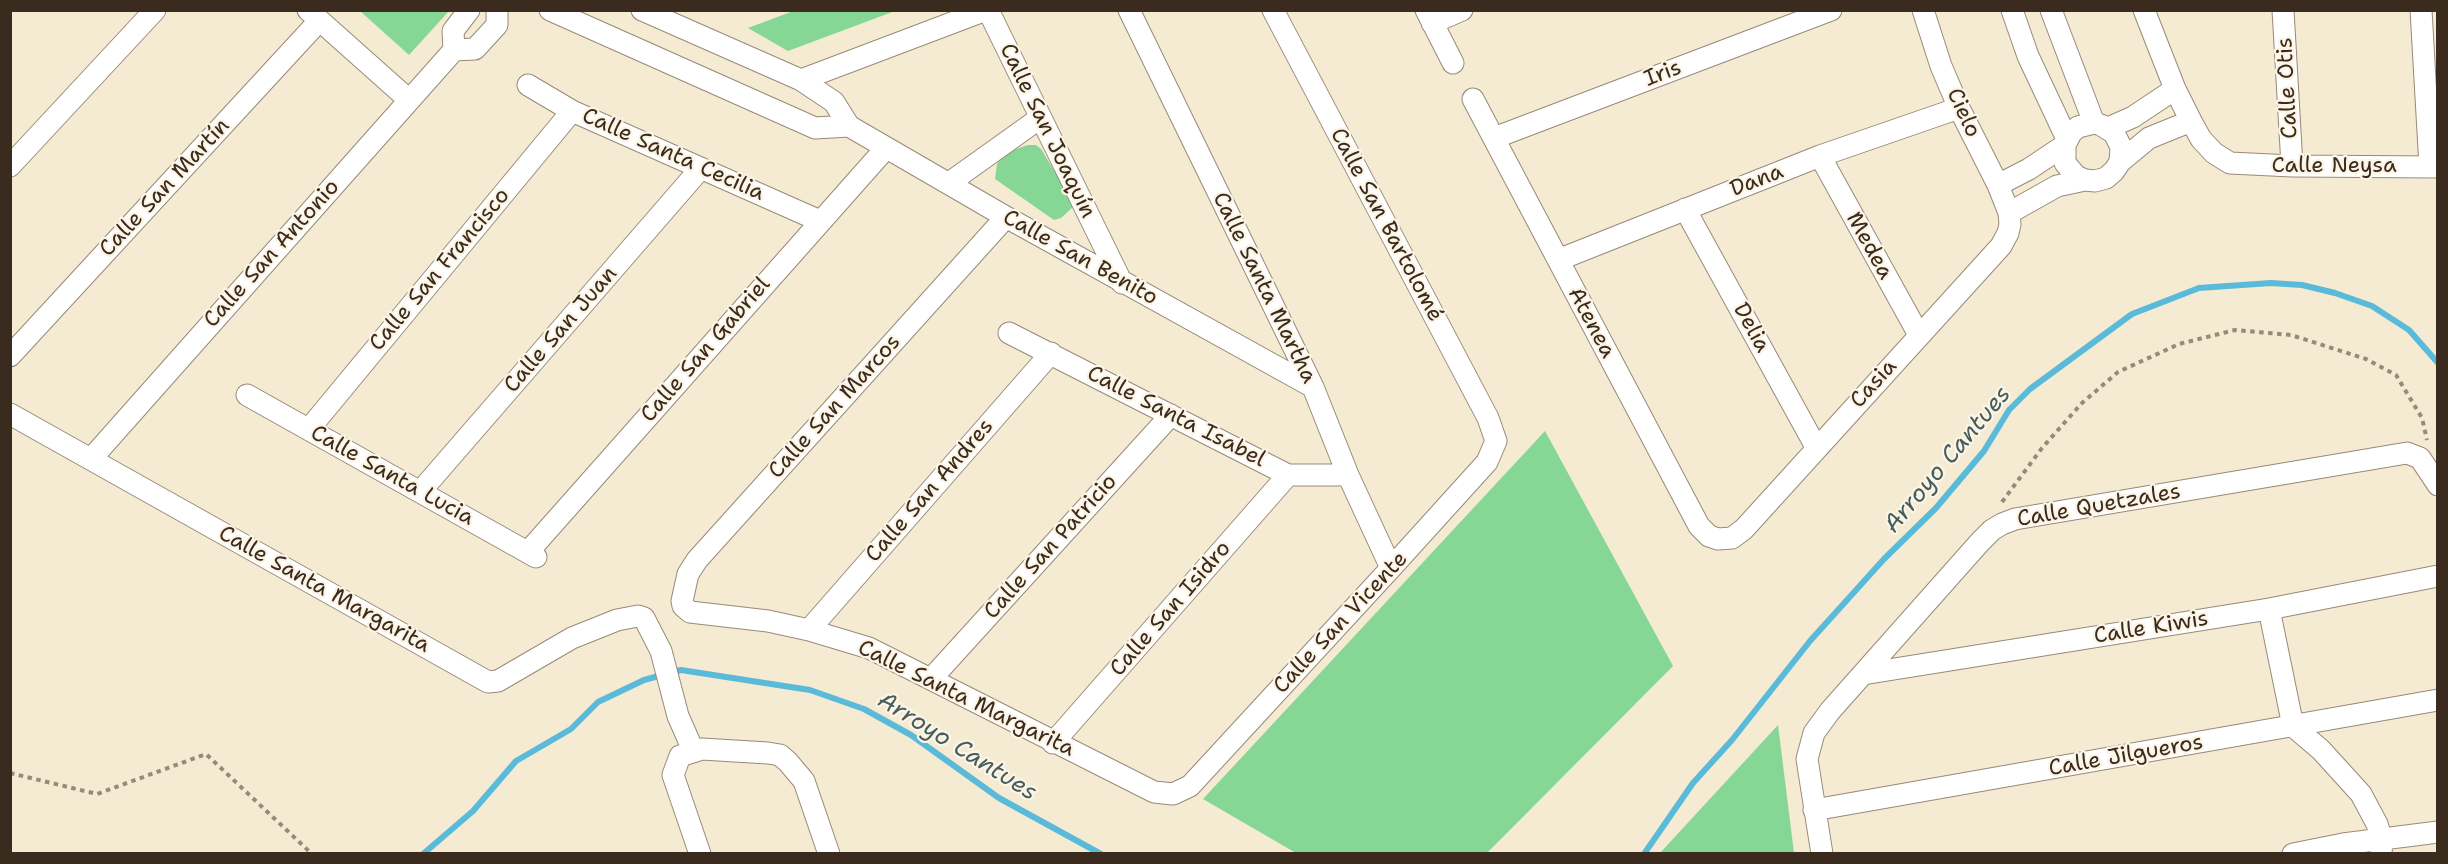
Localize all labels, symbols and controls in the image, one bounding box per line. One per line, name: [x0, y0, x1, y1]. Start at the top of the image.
street label: Calle Otis: [2272, 37, 2304, 139]
street label: Calle San Joaquín: [993, 39, 1101, 223]
street label: Iris: [1641, 55, 1685, 93]
street label: Cielo: [1940, 84, 1986, 142]
street label: Calle Santa Cecilia: [578, 103, 768, 207]
street label: Calle San Martín: [94, 114, 236, 262]
street label: Calle San Bartolomé: [1324, 124, 1448, 326]
street label: Calle Neysa: [2271, 153, 2397, 179]
street label: Dana: [1727, 159, 1787, 203]
street label: Calle San Antonio: [199, 175, 345, 333]
street label: Calle San Francisco: [364, 183, 516, 357]
street label: Calle Santa Martha: [1206, 188, 1322, 388]
street label: Calle San Benito: [998, 205, 1162, 311]
street label: Medea: [1840, 208, 1898, 284]
street label: Calle San Juan: [499, 261, 623, 399]
street label: Calle San Gabriel: [636, 272, 776, 428]
street label: Atenea: [1561, 283, 1621, 363]
street label: Delia: [1727, 299, 1775, 357]
street label: Calle San Marcos: [763, 330, 907, 484]
street label: Casia: [1845, 354, 1903, 414]
street label: Calle Santa Isabel: [1082, 361, 1270, 473]
water label: Arroyo Cantues: [1878, 381, 2018, 539]
street label: Calle San Andres: [860, 414, 1000, 568]
street label: Calle Santa Lucia: [306, 420, 478, 532]
street label: Calle San Patricio: [979, 469, 1123, 625]
street label: Calle Quetzales: [2015, 479, 2183, 533]
street label: Calle Santa Margarita: [214, 521, 434, 659]
street label: Calle San Isidro: [1105, 536, 1237, 682]
street label: Calle San Vicente: [1268, 546, 1414, 700]
street label: Calle Kiwis: [2092, 606, 2210, 650]
street label: Calle Santa Margarita: [853, 635, 1079, 763]
water label: Arroyo Cantues: [872, 686, 1042, 808]
street label: Calle Jilgueros: [2047, 729, 2205, 783]

